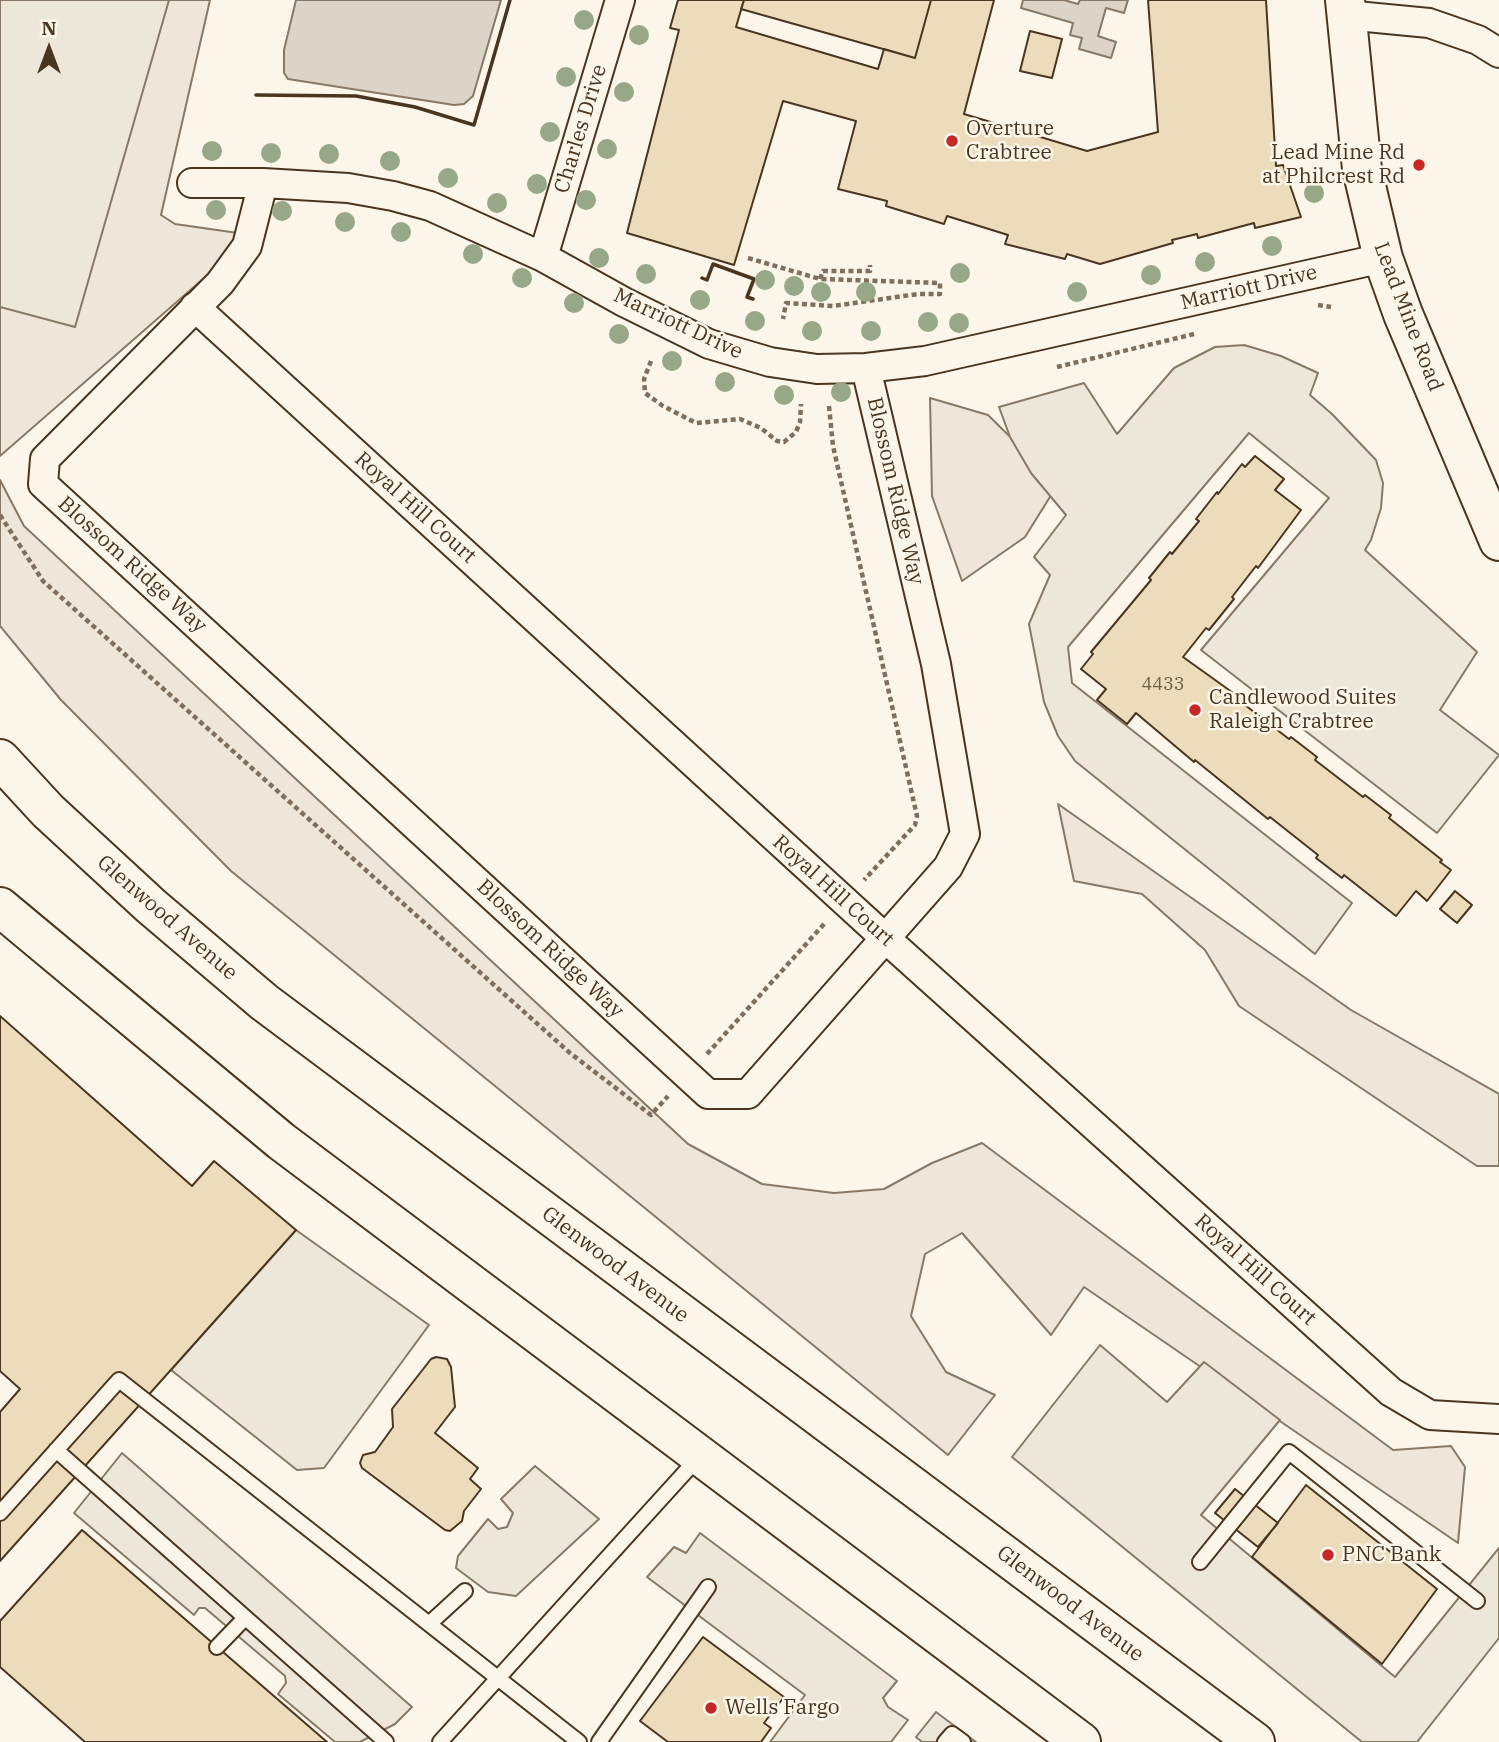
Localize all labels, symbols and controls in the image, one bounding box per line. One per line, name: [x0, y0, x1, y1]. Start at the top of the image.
north arrow: [14, 14, 84, 84]
text: N: [41, 16, 57, 40]
street label: Charles Drive: [549, 62, 613, 196]
place label: Overture Crabtree: [966, 116, 1054, 166]
marker: Overture Crabtree: [944, 133, 960, 149]
place label: Lead Mine Rd at Philcrest Rd: [1262, 140, 1405, 190]
marker: Lead Mine Rd at Philcrest Rd: [1411, 157, 1427, 173]
street label: Lead Mine Road: [1368, 239, 1448, 395]
street label: Marriott Drive: [1178, 260, 1320, 316]
street label: Marriott Drive: [610, 283, 746, 365]
street label: Blossom Ridge Way: [861, 395, 929, 587]
street label: Royal Hill Court: [349, 447, 481, 569]
street label: Blossom Ridge Way: [52, 491, 212, 639]
house number: 4433: [1141, 674, 1185, 696]
place label: Candlewood Suites Raleigh Crabtree: [1209, 685, 1396, 735]
marker: Candlewood Suites Raleigh Crabtree: [1187, 702, 1203, 718]
street label: Royal Hill Court: [767, 830, 899, 952]
street label: Glenwood Avenue: [92, 850, 242, 986]
street label: Blossom Ridge Way: [471, 874, 629, 1024]
street label: Glenwood Avenue: [536, 1201, 694, 1329]
street label: Royal Hill Court: [1189, 1209, 1321, 1331]
street label: Glenwood Avenue: [991, 1540, 1149, 1668]
place label: PNC Bank: [1342, 1542, 1441, 1568]
marker: PNC Bank: [1320, 1547, 1336, 1563]
place label: Wells Fargo: [725, 1695, 840, 1721]
marker: Wells Fargo: [703, 1700, 719, 1716]

